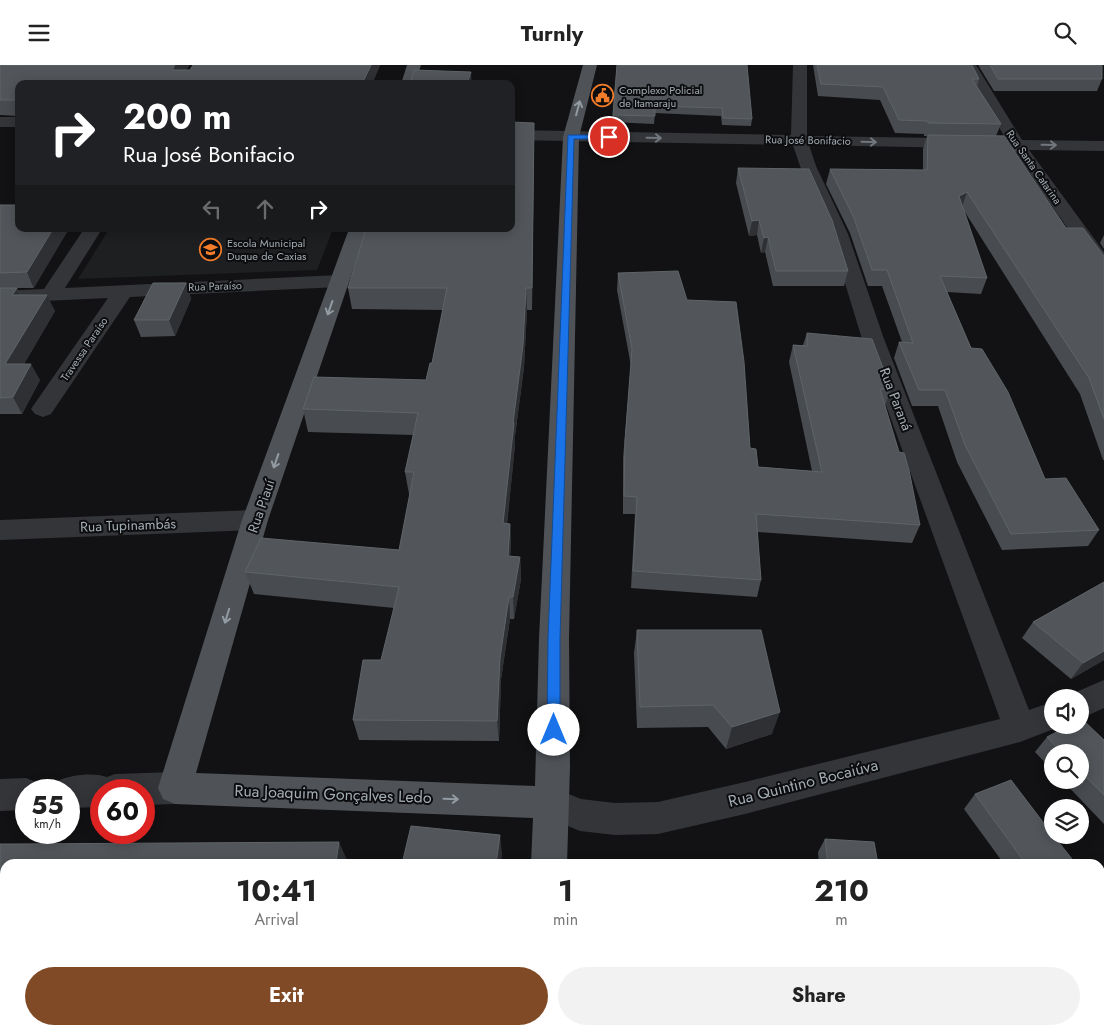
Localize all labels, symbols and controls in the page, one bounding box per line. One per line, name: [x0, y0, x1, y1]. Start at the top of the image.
text: Turnly: [521, 17, 583, 49]
icon: menu: [25, 19, 53, 47]
icon: search: [1051, 19, 1079, 47]
place label: Complexo Policial de Itamaraju: [619, 82, 702, 111]
public building icon: Complexo Policial de Itamaraju: [591, 84, 615, 108]
text: 200 m: [123, 92, 232, 142]
icon: right: [40, 100, 105, 165]
one-way arrow: [574, 100, 584, 116]
pin: [588, 116, 630, 158]
icon: arrive: [595, 123, 623, 151]
street label: Rua Santa Catarina: [1002, 127, 1066, 207]
street label: Rua José Bonifacio: [765, 131, 851, 149]
one-way arrow: [646, 133, 662, 143]
one-way arrow: [861, 137, 877, 146]
text: Rua José Bonifacio: [123, 138, 295, 170]
one-way arrow: [1040, 140, 1057, 150]
icon: left: [198, 195, 226, 223]
icon: ahead: [251, 195, 279, 223]
icon: right: [304, 195, 332, 223]
place label: Escola Municipal Duque de Caxias: [227, 235, 307, 264]
school or university icon: Escola Municipal Duque de Caxias: [199, 237, 223, 261]
street label: Rua Paraíso: [188, 277, 242, 295]
one-way arrow: [325, 299, 334, 315]
street label: Travessa Paraíso: [57, 314, 111, 384]
street label: Rua Paraná: [875, 365, 917, 433]
one-way arrow: [271, 453, 280, 468]
street label: Rua Piauí: [243, 475, 280, 535]
street label: Rua Tupinambás: [80, 513, 177, 537]
one-way arrow: [221, 607, 231, 623]
map controls: [1044, 689, 1089, 844]
button: sound: [1044, 689, 1089, 734]
position arrow: [527, 703, 579, 755]
button: search: [1044, 744, 1089, 789]
street label: Rua Quintino Bocaiúva: [726, 753, 880, 813]
speed limit sign: 60: [90, 779, 155, 844]
street label: Rua Joaquim Gonçalves Ledo: [234, 779, 432, 809]
text: 55: [31, 787, 64, 823]
one-way arrow: [442, 794, 459, 804]
button: layers: [1044, 799, 1089, 844]
text: km/h: [34, 815, 61, 833]
text: 10:41: [236, 869, 317, 912]
text: 1: [558, 869, 573, 912]
text: 210: [814, 869, 869, 912]
text: Arrival: [254, 908, 299, 931]
text: min: [553, 908, 578, 931]
text: m: [835, 908, 848, 931]
button: Exit: [25, 967, 548, 1025]
button: Share: [558, 967, 1080, 1025]

